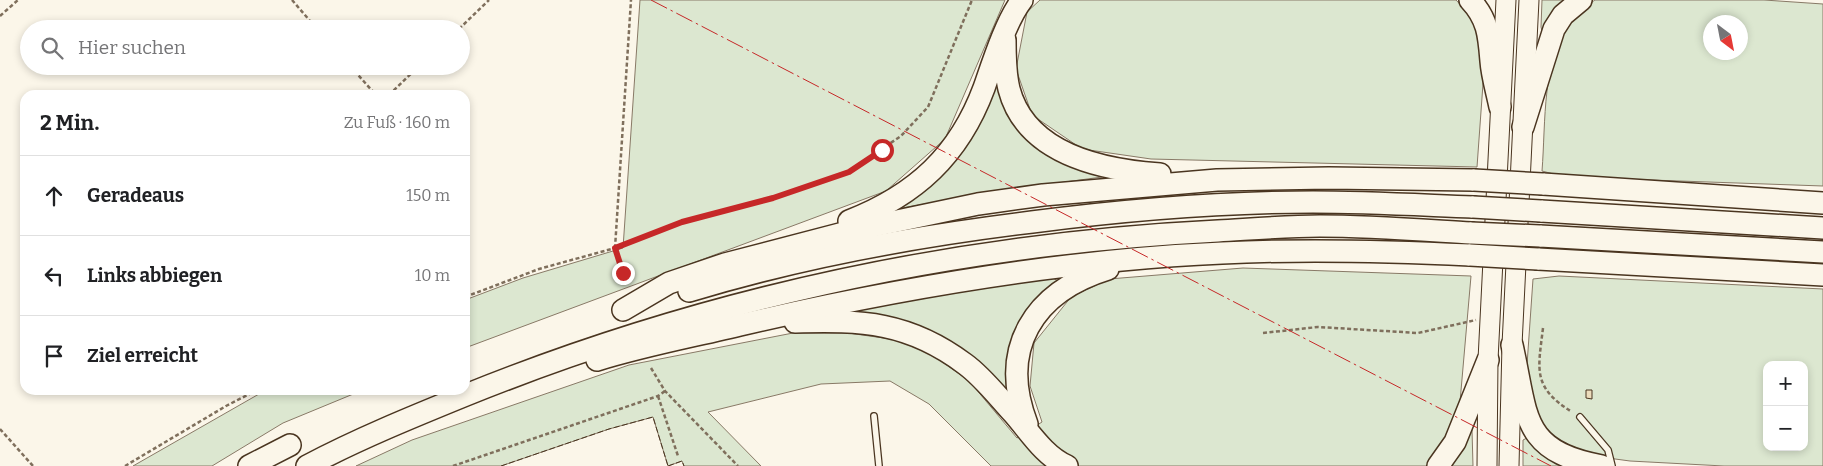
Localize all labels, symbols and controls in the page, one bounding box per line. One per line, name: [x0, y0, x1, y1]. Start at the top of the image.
north arrow: [1703, 15, 1748, 60]
search box: [20, 20, 470, 75]
icon: search: [38, 34, 66, 62]
text: Hier suchen: [78, 36, 186, 59]
text: 2 Min.: [40, 110, 99, 136]
text: Zu Fuß · 160 m: [344, 113, 450, 132]
route start: [871, 139, 894, 162]
icon: ahead: [40, 182, 68, 210]
text: Geradeaus: [87, 184, 184, 207]
text: 150 m: [406, 186, 450, 205]
icon: left: [40, 262, 68, 290]
route end: [612, 262, 635, 285]
text: Links abbiegen: [87, 264, 222, 287]
text: 10 m: [415, 266, 450, 285]
icon: arrive: [40, 342, 68, 370]
text: Ziel erreicht: [87, 344, 198, 367]
map controls: [1763, 361, 1808, 451]
button: +: [1763, 361, 1808, 406]
button: −: [1763, 406, 1808, 451]

